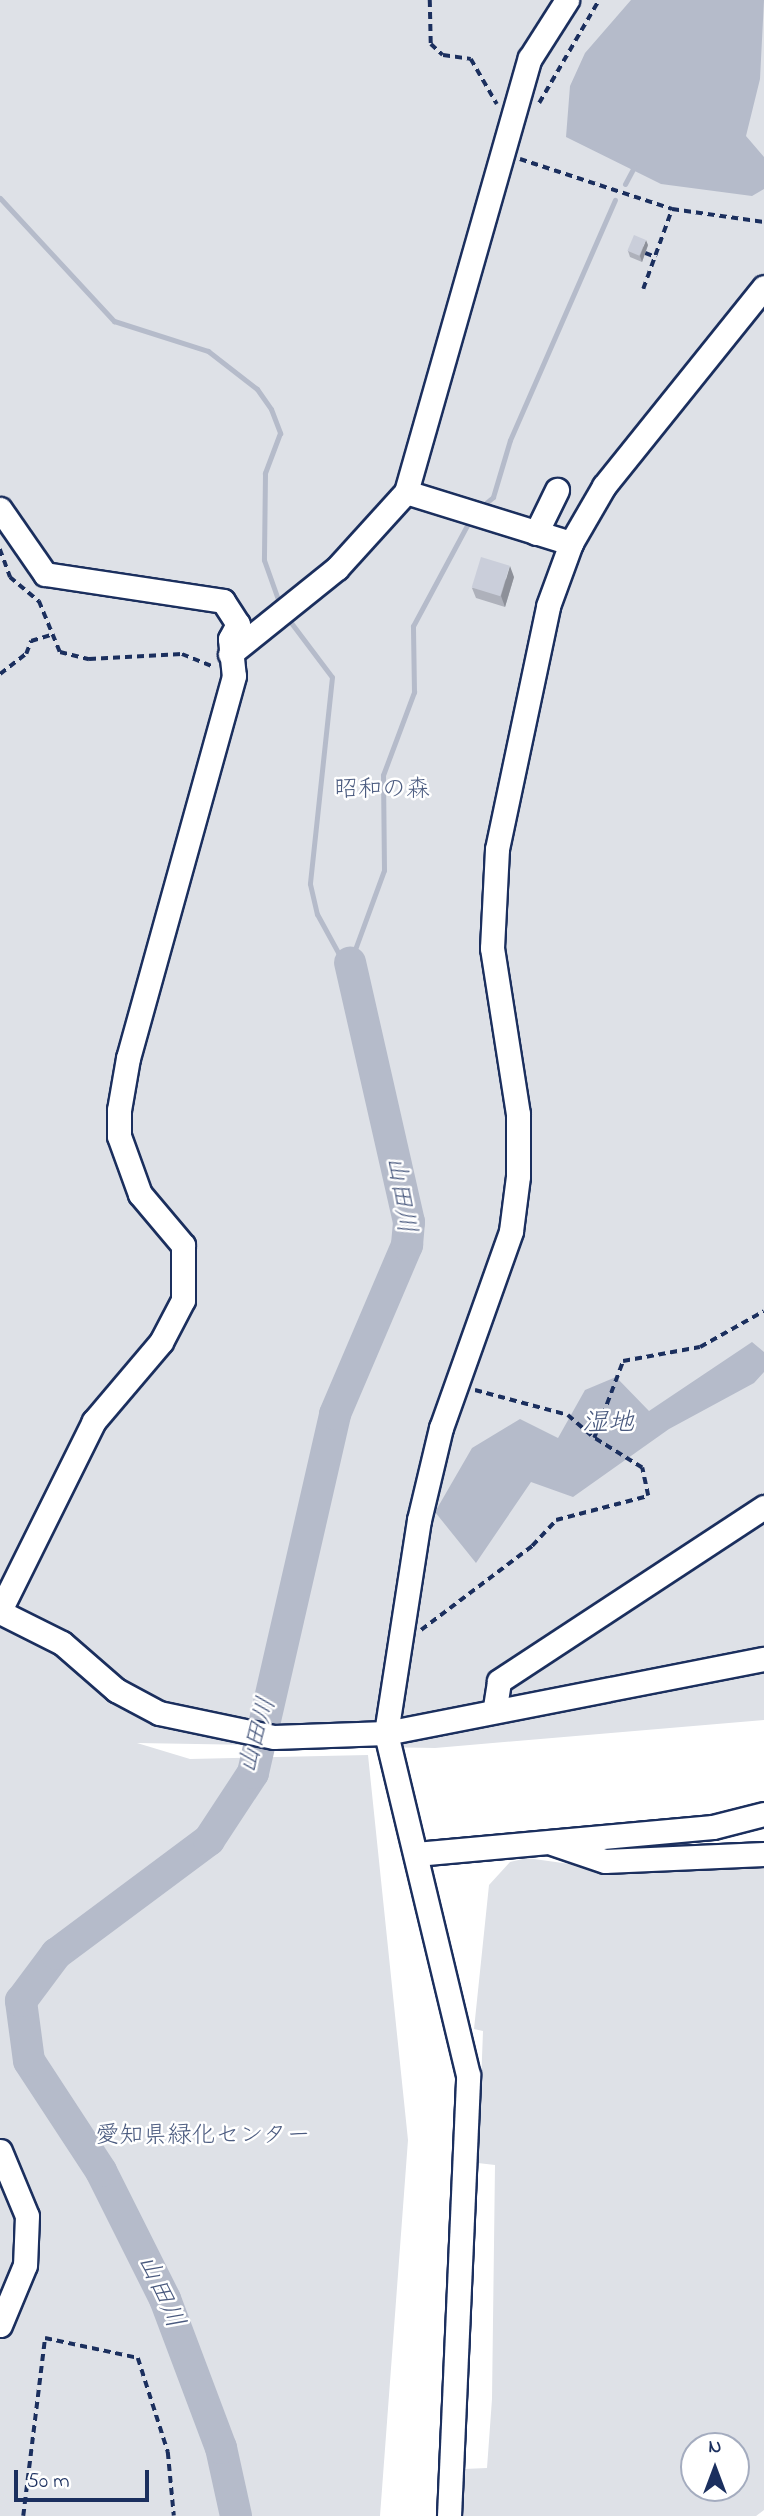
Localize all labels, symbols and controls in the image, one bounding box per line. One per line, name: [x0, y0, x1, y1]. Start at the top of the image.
park label: 昭和の森: [334, 777, 430, 805]
water label: 山田川: [377, 1154, 421, 1236]
water label: 湿地: [582, 1409, 634, 1441]
water label: 山田川: [233, 1694, 285, 1778]
park label: 愛知県緑化センター: [95, 2123, 311, 2151]
water label: 山田川: [129, 2250, 189, 2334]
north arrow: [680, 2432, 750, 2502]
text: N: [709, 2434, 721, 2461]
scale bar: [18, 2456, 152, 2500]
text: 50 m: [27, 2467, 70, 2497]

